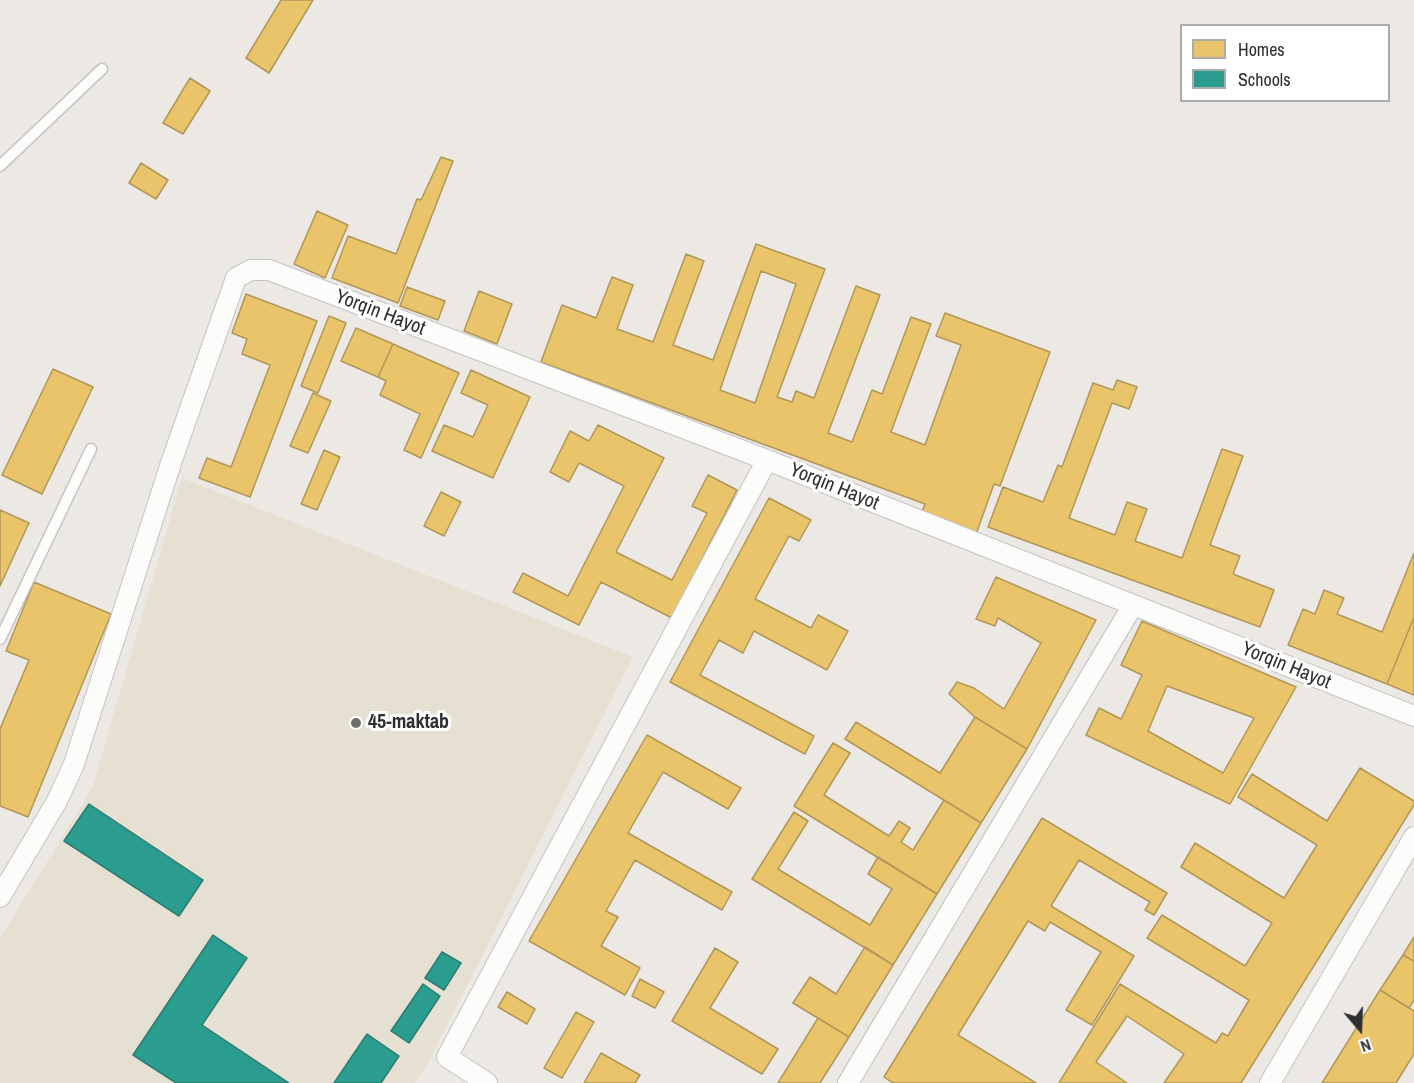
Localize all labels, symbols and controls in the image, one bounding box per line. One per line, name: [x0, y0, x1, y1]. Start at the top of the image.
legend: [1180, 24, 1390, 102]
text: Homes: [1238, 37, 1285, 62]
text: Schools: [1238, 67, 1291, 92]
street label: Yorqin Hayot: [332, 285, 428, 341]
street label: Yorqin Hayot: [786, 458, 882, 516]
street label: Yorqin Hayot: [1238, 637, 1334, 695]
place label: 45-maktab: [368, 711, 449, 735]
marker: 45-maktab: [349, 716, 363, 730]
north arrow: [1330, 999, 1390, 1059]
text: N: [1358, 1034, 1374, 1058]

